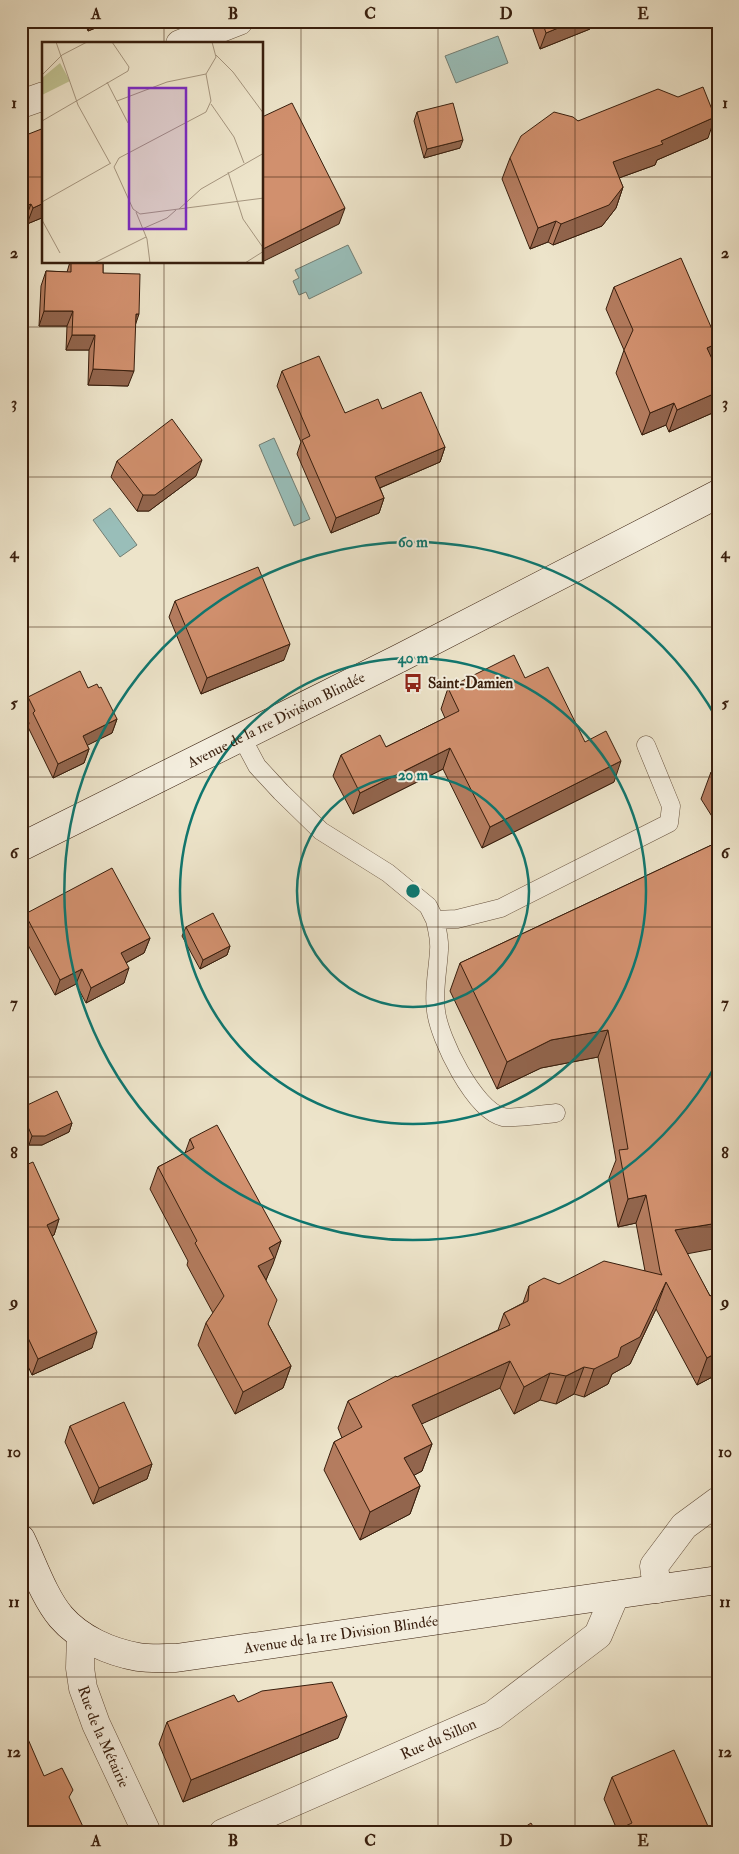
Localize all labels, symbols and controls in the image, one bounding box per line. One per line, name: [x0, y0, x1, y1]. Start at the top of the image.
text: A: [90, 4, 102, 24]
text: B: [228, 4, 238, 24]
text: C: [364, 4, 376, 24]
text: D: [499, 4, 513, 24]
text: E: [637, 4, 649, 24]
inset map: [42, 42, 264, 264]
text: 1: [11, 93, 17, 113]
text: 1: [722, 93, 728, 113]
text: 2: [10, 243, 18, 263]
text: 2: [721, 243, 729, 263]
text: 3: [11, 393, 17, 413]
text: 3: [722, 393, 728, 413]
text: 60 m: [398, 533, 428, 552]
text: 4: [9, 543, 20, 563]
text: 4: [720, 543, 731, 563]
text: 40 m: [397, 649, 429, 668]
street label: Avenue de la 1re Division Blindée: [183, 668, 368, 773]
bus stop icon: Saint-Damien: [402, 672, 424, 694]
place label: Saint-Damien: [428, 674, 514, 693]
text: 5: [10, 693, 18, 713]
text: 5: [721, 693, 729, 713]
text: 20 m: [398, 766, 428, 785]
text: 6: [10, 843, 20, 863]
text: 6: [721, 843, 731, 863]
centre of rings: [404, 882, 422, 900]
text: 7: [10, 993, 18, 1013]
text: 7: [721, 993, 729, 1013]
text: 8: [10, 1143, 18, 1163]
text: 8: [721, 1143, 729, 1163]
text: 9: [8, 1292, 18, 1312]
text: 9: [719, 1292, 729, 1312]
text: 10: [7, 1442, 21, 1462]
text: 10: [718, 1442, 732, 1462]
text: 11: [8, 1592, 20, 1612]
text: 11: [719, 1592, 731, 1612]
street label: Avenue de la 1re Division Blindée: [242, 1611, 439, 1658]
street label: Rue de la Métairie: [73, 1683, 134, 1791]
street label: Rue du Sillon: [397, 1714, 480, 1764]
text: 12: [7, 1742, 21, 1762]
text: 12: [718, 1742, 732, 1762]
text: A: [90, 1831, 102, 1851]
text: B: [228, 1831, 238, 1851]
text: C: [364, 1831, 376, 1851]
text: D: [499, 1831, 513, 1851]
text: E: [637, 1831, 649, 1851]

